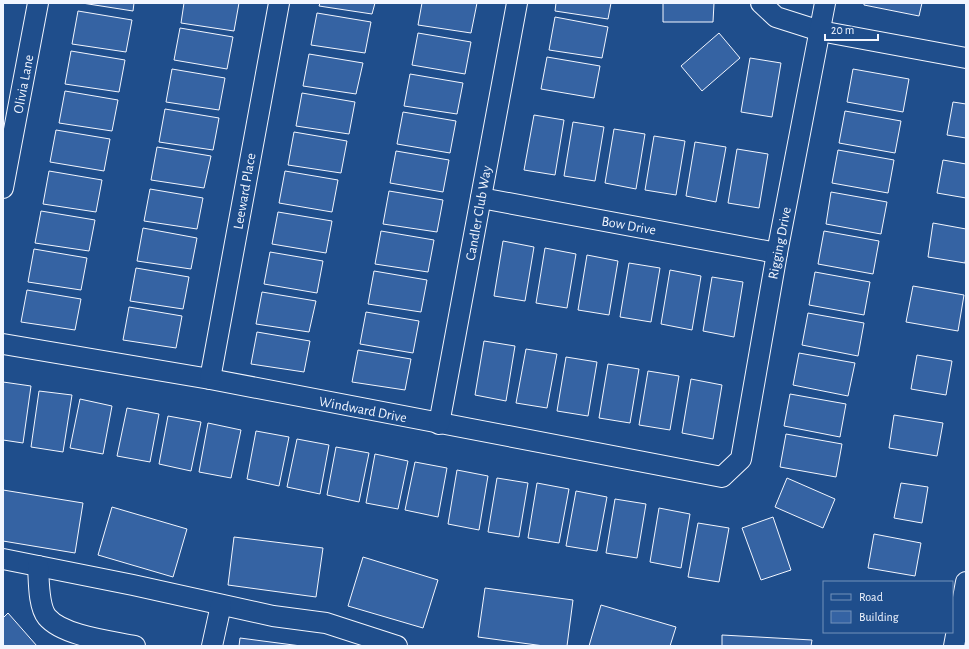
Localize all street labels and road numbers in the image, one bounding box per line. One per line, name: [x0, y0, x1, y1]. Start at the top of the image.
street label: Olivia Lane: [11, 54, 37, 115]
street label: Leeward Place: [231, 152, 259, 230]
street label: Candler Club Way: [464, 165, 494, 262]
street label: Rigging Drive: [766, 206, 794, 281]
street label: Bow Drive: [601, 214, 657, 238]
street label: Windward Drive: [318, 395, 408, 425]

